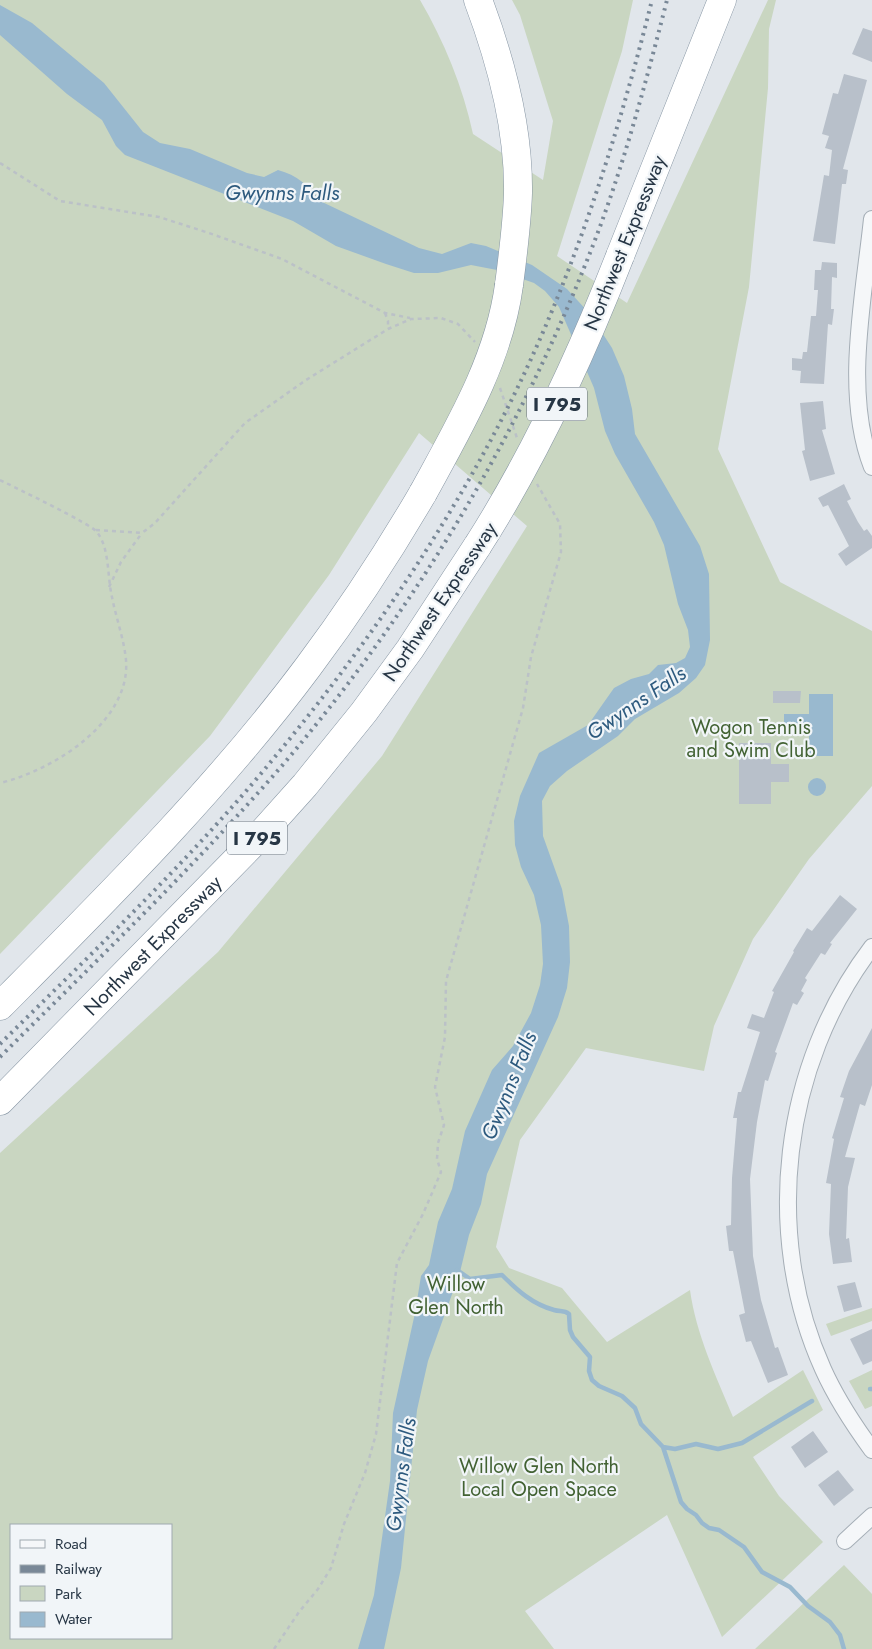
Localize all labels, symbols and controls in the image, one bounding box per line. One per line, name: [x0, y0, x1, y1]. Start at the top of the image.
street label: Northwest Expressway: [577, 151, 673, 335]
water label: Gwynns Falls: [225, 178, 340, 208]
road number: I 795: [527, 388, 587, 420]
street label: Northwest Expressway: [376, 516, 504, 687]
water label: Gwynns Falls: [580, 658, 692, 747]
park label: Wogon Tennis and Swim Club: [686, 713, 816, 765]
road number: I 795: [227, 821, 287, 854]
street label: Northwest Expressway: [77, 868, 228, 1022]
water label: Gwynns Falls: [474, 1027, 545, 1145]
park label: Willow Glen North: [408, 1270, 504, 1322]
water label: Gwynns Falls: [378, 1416, 424, 1534]
park label: Willow Glen North Local Open Space: [459, 1452, 619, 1504]
legend: [10, 1524, 172, 1639]
text: Road: [55, 1533, 87, 1555]
text: Railway: [55, 1558, 102, 1580]
text: Park: [55, 1583, 82, 1605]
text: Water: [55, 1608, 93, 1630]

